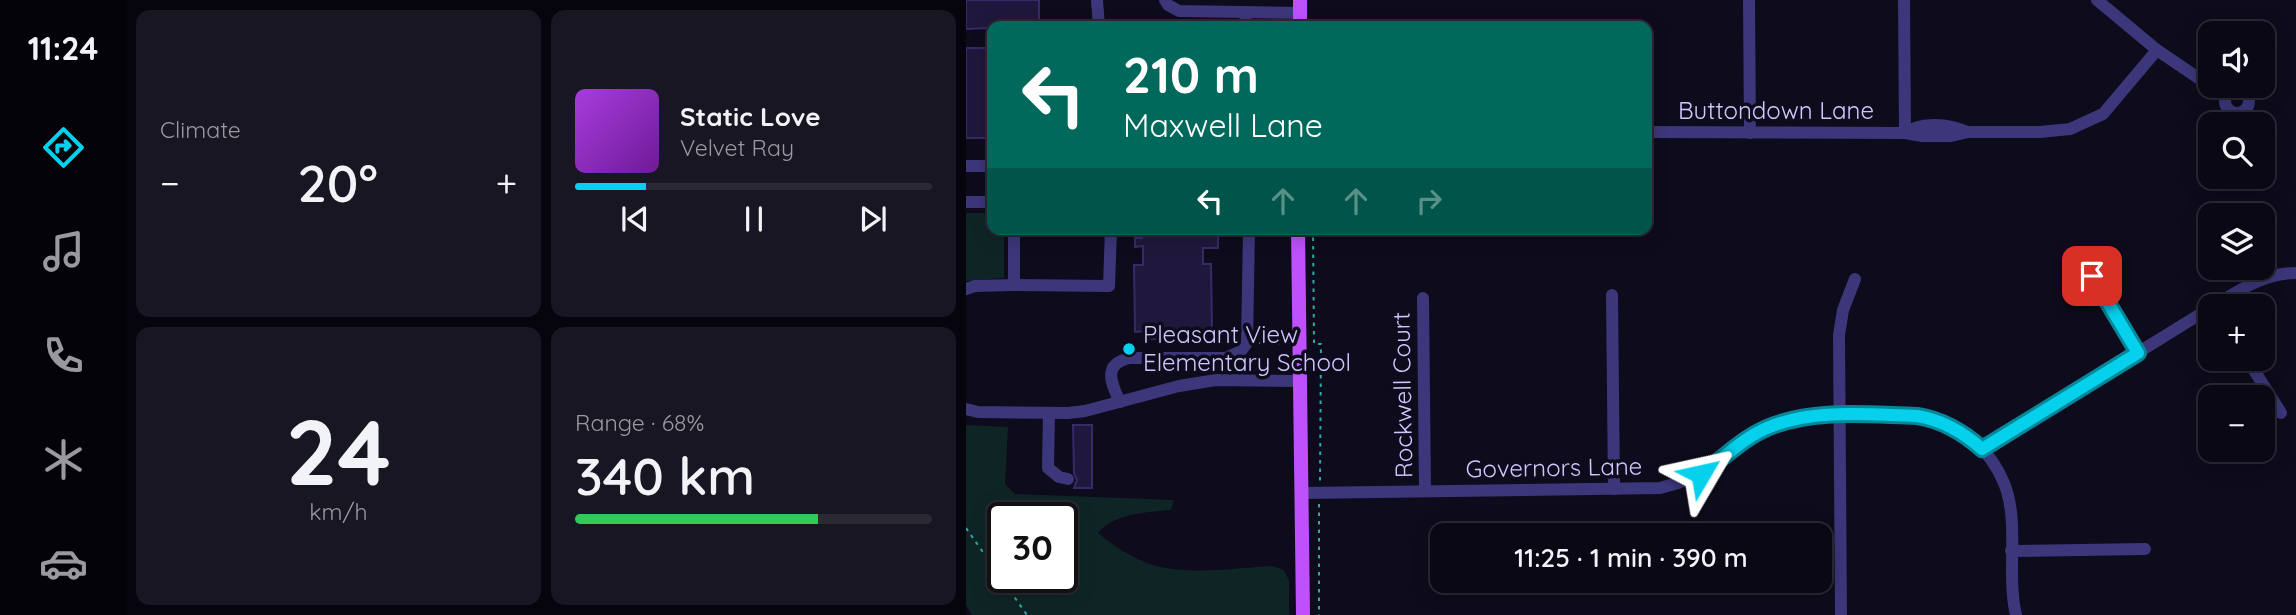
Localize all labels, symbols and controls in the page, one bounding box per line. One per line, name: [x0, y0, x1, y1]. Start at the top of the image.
map controls: [2198, 21, 2275, 462]
button: sound: [2198, 21, 2275, 98]
text: 11:24: [28, 28, 98, 68]
text: 210 m: [1123, 44, 1259, 105]
icon: left: [1008, 49, 1099, 140]
street label: Buttondown Lane: [1678, 95, 1874, 125]
text: Static Love: [680, 100, 821, 133]
text: Maxwell Lane: [1123, 105, 1323, 145]
button: search: [2198, 112, 2275, 189]
text: Climate: [160, 115, 241, 144]
icon: directions: [39, 123, 88, 172]
text: Velvet Ray: [680, 133, 794, 162]
text: 20°: [297, 150, 378, 215]
text: −: [160, 159, 180, 207]
text: +: [496, 159, 517, 207]
icon: left: [1191, 182, 1229, 220]
icon: ahead: [1264, 182, 1302, 220]
icon: ahead: [1337, 182, 1375, 220]
icon: right: [1410, 182, 1448, 220]
icon: previous: [616, 200, 654, 238]
icon: pause: [735, 200, 773, 238]
icon: next: [854, 200, 892, 238]
button: layers: [2198, 203, 2275, 280]
icon: music: [39, 227, 88, 276]
pin: [2062, 246, 2122, 306]
icon: arrive: [2073, 257, 2111, 295]
button: +: [2198, 294, 2275, 371]
street label: Rockwell Court: [1386, 312, 1418, 478]
place label: Pleasant View Elementary School: [1143, 319, 1351, 377]
icon: phone: [39, 331, 88, 380]
marker: Pleasant View Elementary School: [1121, 341, 1137, 357]
button: −: [2198, 385, 2275, 462]
text: 24: [286, 394, 391, 508]
text: Range · 68%: [575, 408, 704, 437]
icon: climate: [39, 435, 88, 484]
position arrow: [1664, 437, 1738, 511]
text: 340 km: [575, 443, 755, 508]
street label: Governors Lane: [1465, 450, 1643, 484]
text: km/h: [309, 497, 368, 526]
speed limit sign: 30: [987, 502, 1078, 593]
icon: car: [39, 539, 88, 588]
text: 11:25 · 1 min · 390 m: [1514, 541, 1748, 574]

